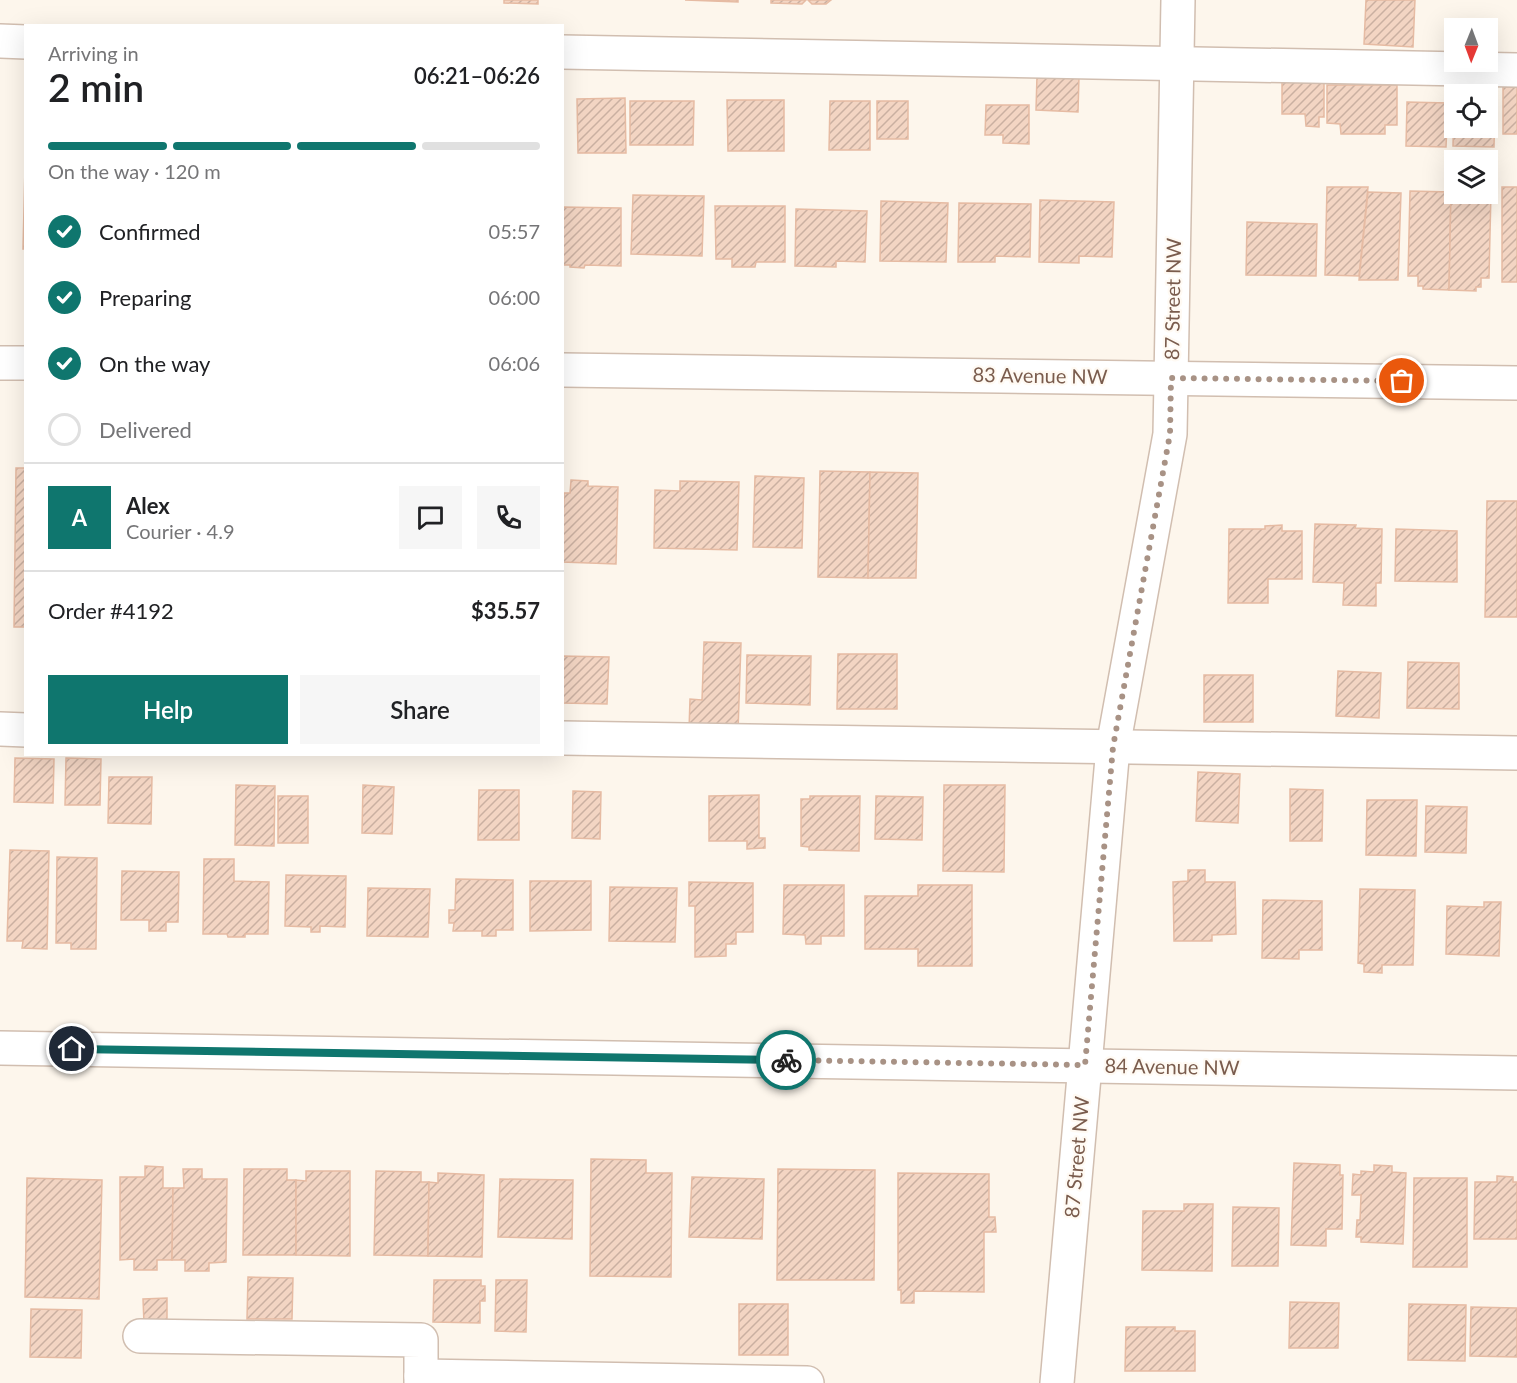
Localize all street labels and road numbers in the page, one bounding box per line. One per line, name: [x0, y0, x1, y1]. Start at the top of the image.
street label: 87 Street NW: [1159, 237, 1185, 360]
street label: 83 Avenue NW: [972, 362, 1108, 388]
street label: 84 Avenue NW: [1104, 1053, 1240, 1079]
street label: 87 Street NW: [1059, 1095, 1093, 1219]

